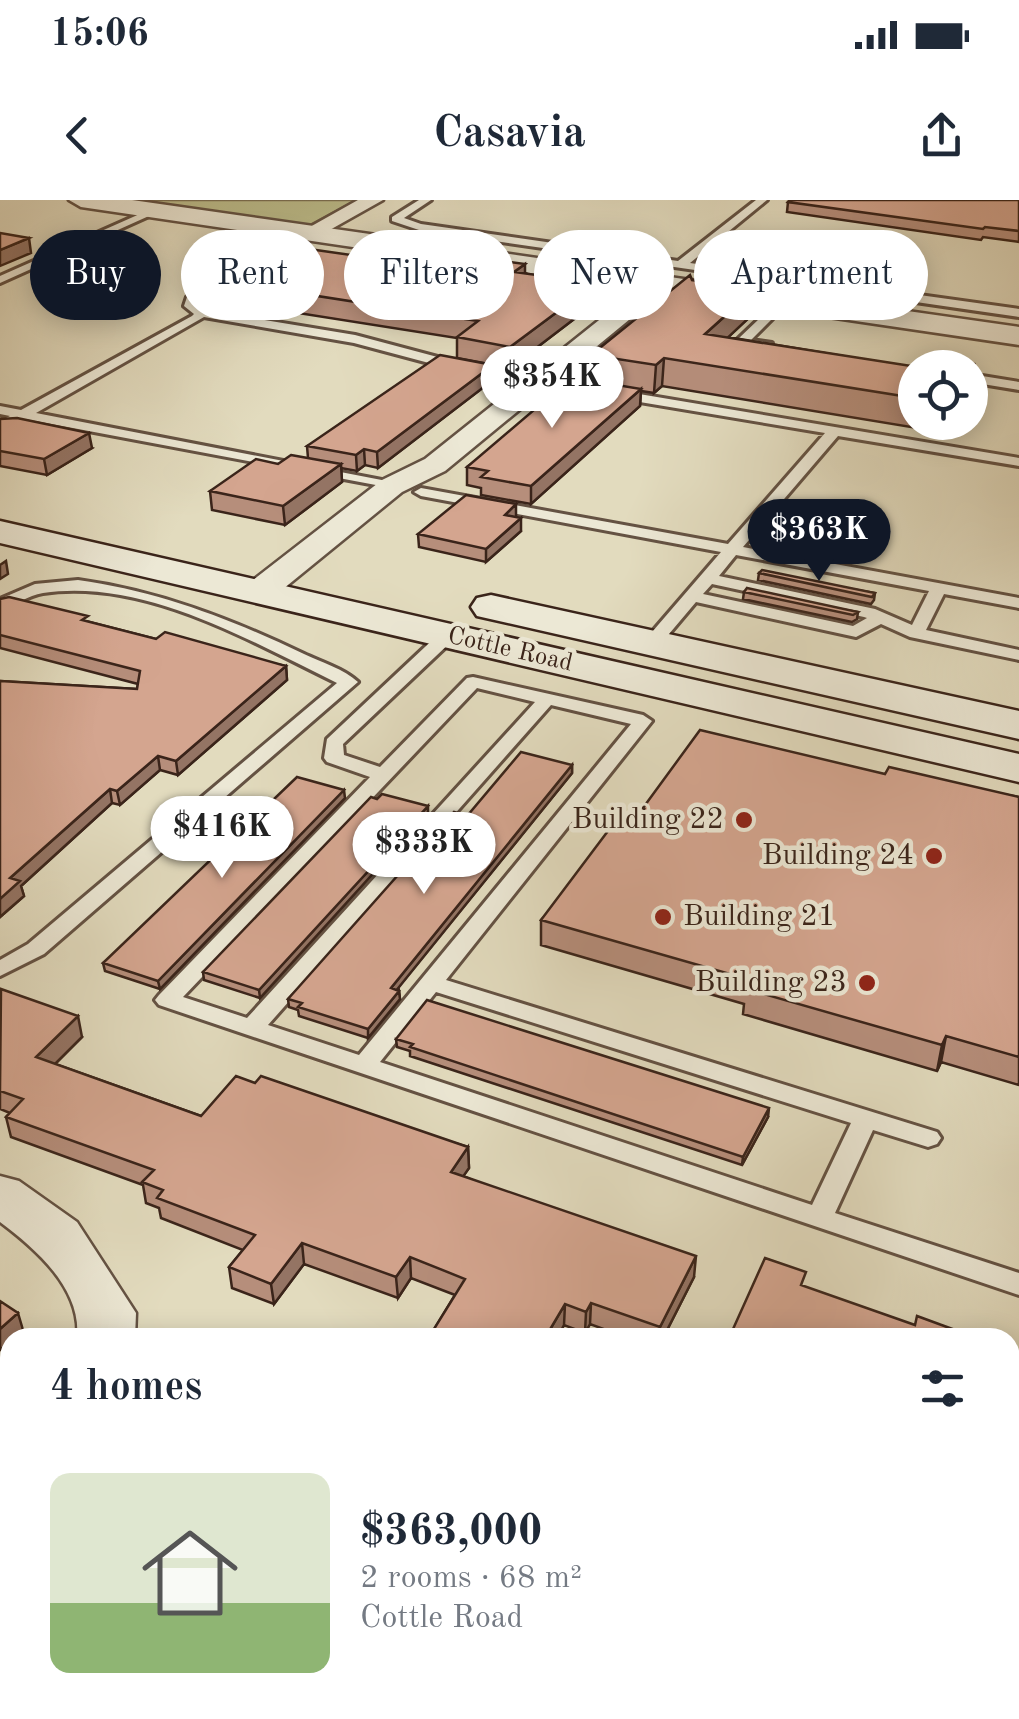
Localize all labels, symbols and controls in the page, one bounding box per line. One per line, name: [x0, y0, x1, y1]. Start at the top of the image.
text: 15:06: [50, 16, 149, 54]
icon: back: [50, 108, 105, 163]
icon: share: [914, 108, 969, 163]
text: Casavia: [433, 112, 586, 157]
chip: Buy: [30, 230, 161, 320]
chip: Rent: [181, 230, 324, 320]
chip: Filters: [344, 230, 514, 320]
chip: New: [534, 230, 674, 320]
chip: Apartment: [694, 230, 928, 320]
pin: $354K: [482, 346, 622, 431]
map controls: [898, 350, 988, 440]
button: locate: [898, 350, 988, 440]
text: $354K: [503, 362, 601, 394]
pin: $363K: [749, 499, 889, 584]
text: $363K: [770, 515, 868, 547]
street label: Cottle Road: [445, 623, 575, 677]
pin: $416K: [152, 796, 292, 881]
place label: Building 22: [572, 805, 724, 835]
marker: Building 22: [733, 809, 755, 831]
text: $416K: [173, 812, 271, 844]
pin: $333K: [354, 812, 494, 897]
text: $333K: [375, 828, 473, 860]
place label: Building 24: [762, 841, 914, 871]
marker: Building 24: [923, 845, 945, 867]
place label: Building 21: [683, 902, 835, 932]
marker: Building 21: [652, 906, 674, 928]
place label: Building 23: [695, 968, 847, 998]
marker: Building 23: [856, 972, 878, 994]
icon: filters: [915, 1361, 970, 1416]
text: 4 homes: [50, 1367, 202, 1409]
text: $363,000: [360, 1512, 542, 1554]
icon: home: [130, 1513, 250, 1633]
text: 2 rooms · 68 m²: [360, 1563, 582, 1595]
text: Cottle Road: [360, 1603, 523, 1635]

